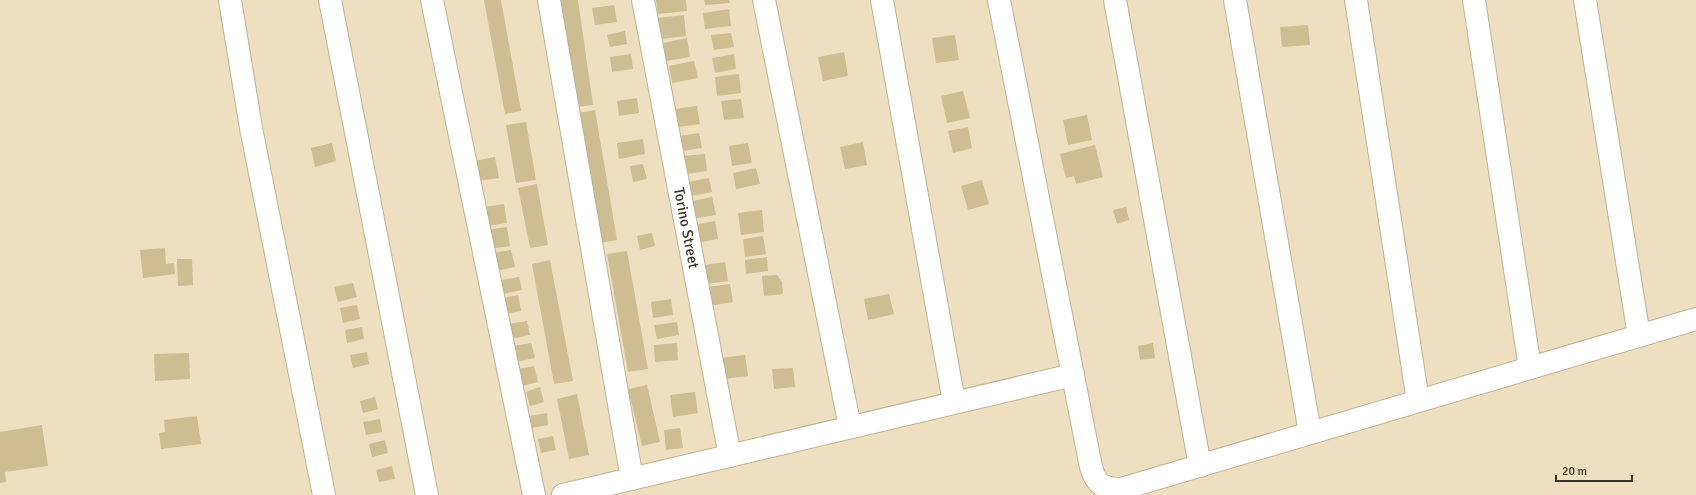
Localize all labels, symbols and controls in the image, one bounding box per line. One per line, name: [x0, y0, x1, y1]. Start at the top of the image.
street label: Torino Street: [670, 186, 703, 270]
scale bar: [1556, 457, 1632, 483]
text: 20 m: [1562, 464, 1587, 479]

